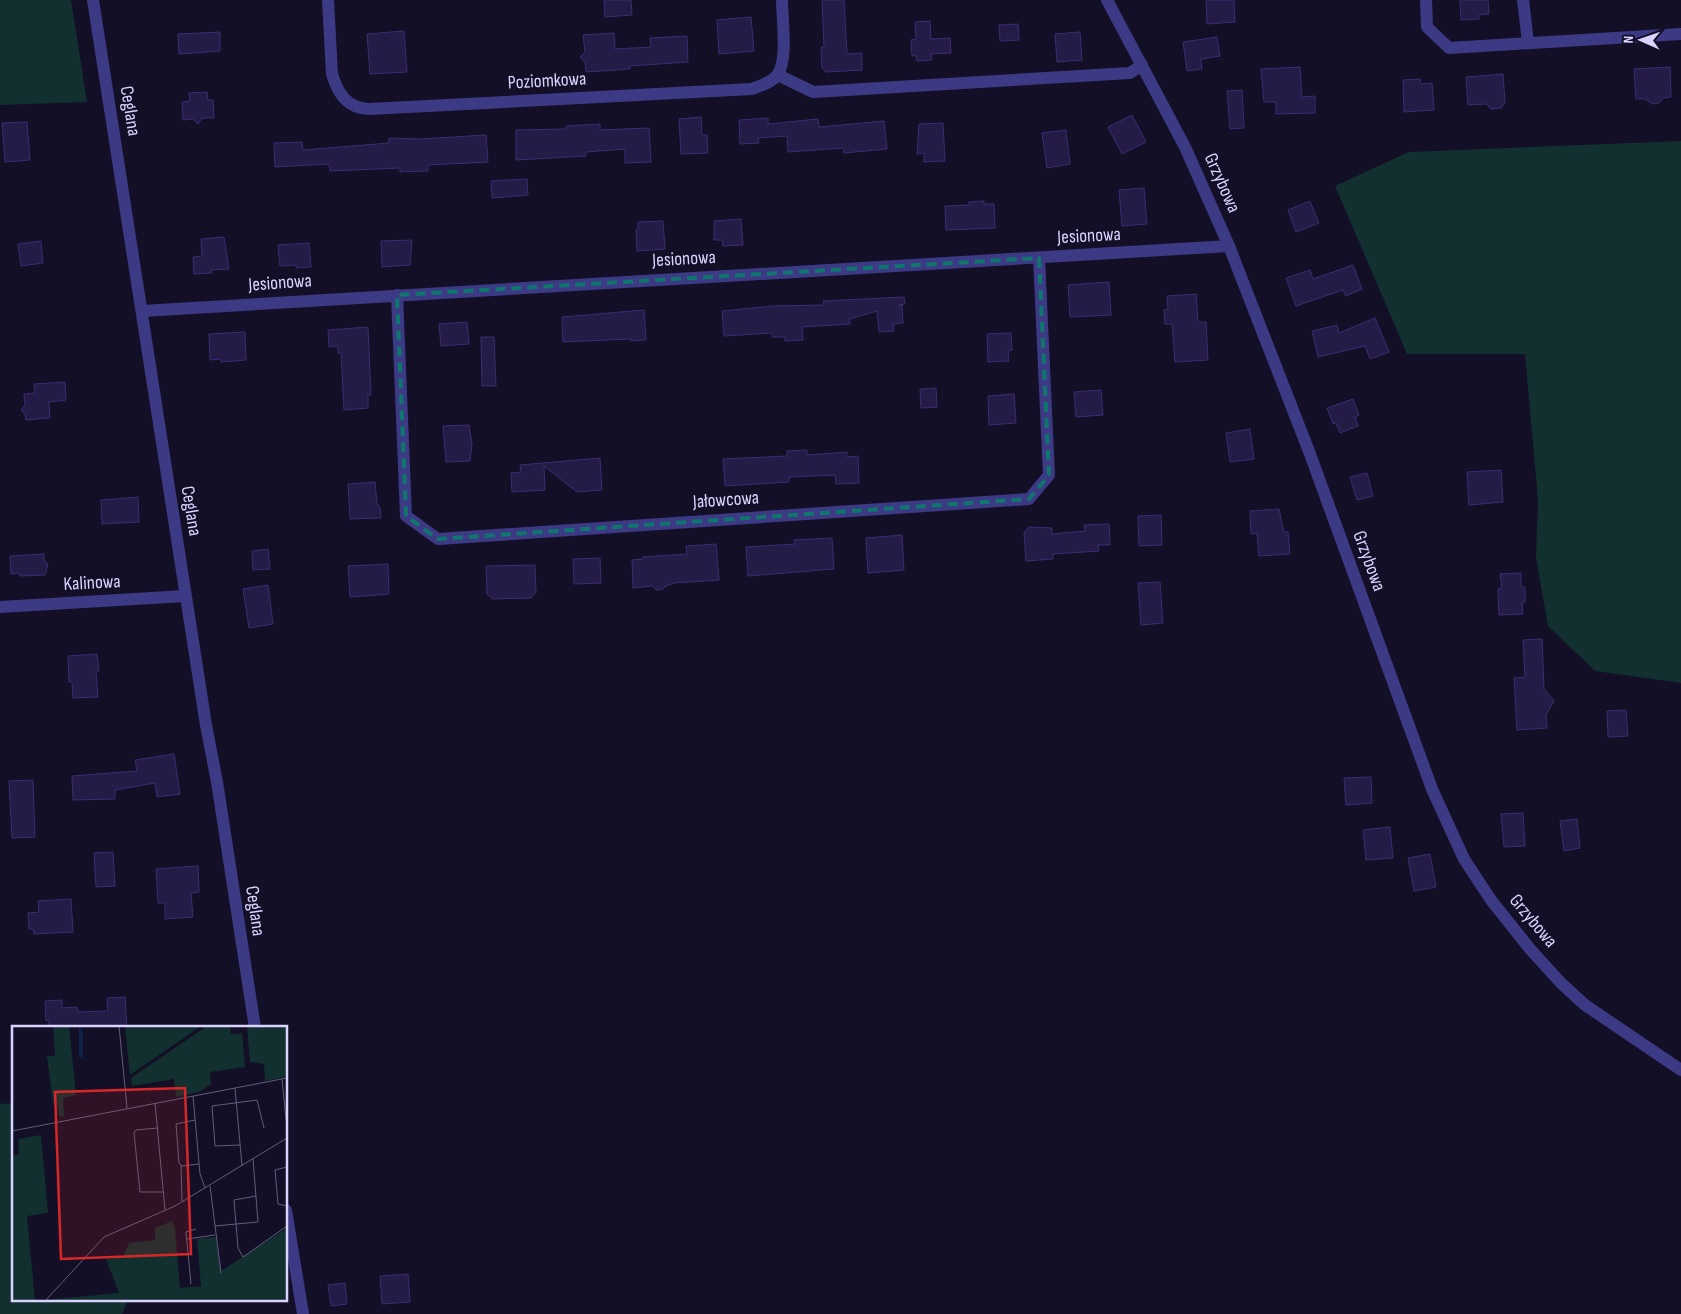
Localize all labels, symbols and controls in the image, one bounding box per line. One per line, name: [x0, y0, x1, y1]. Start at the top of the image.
north arrow: [1616, 15, 1666, 65]
text: N: [1620, 36, 1637, 44]
street label: Poziomkowa: [507, 67, 587, 95]
street label: Ceglana: [115, 84, 145, 138]
street label: Grzybowa: [1199, 150, 1245, 216]
street label: Jesionowa: [1056, 223, 1121, 249]
street label: Jesionowa: [651, 246, 716, 272]
street label: Jesionowa: [247, 269, 312, 297]
street label: Ceglana: [176, 484, 206, 538]
street label: Jałowcowa: [691, 486, 760, 514]
street label: Grzybowa: [1347, 528, 1391, 594]
street label: Kalinowa: [63, 570, 121, 596]
street label: Ceglana: [240, 884, 270, 938]
street label: Grzybowa: [1504, 890, 1562, 952]
inset map: [12, 1026, 288, 1302]

